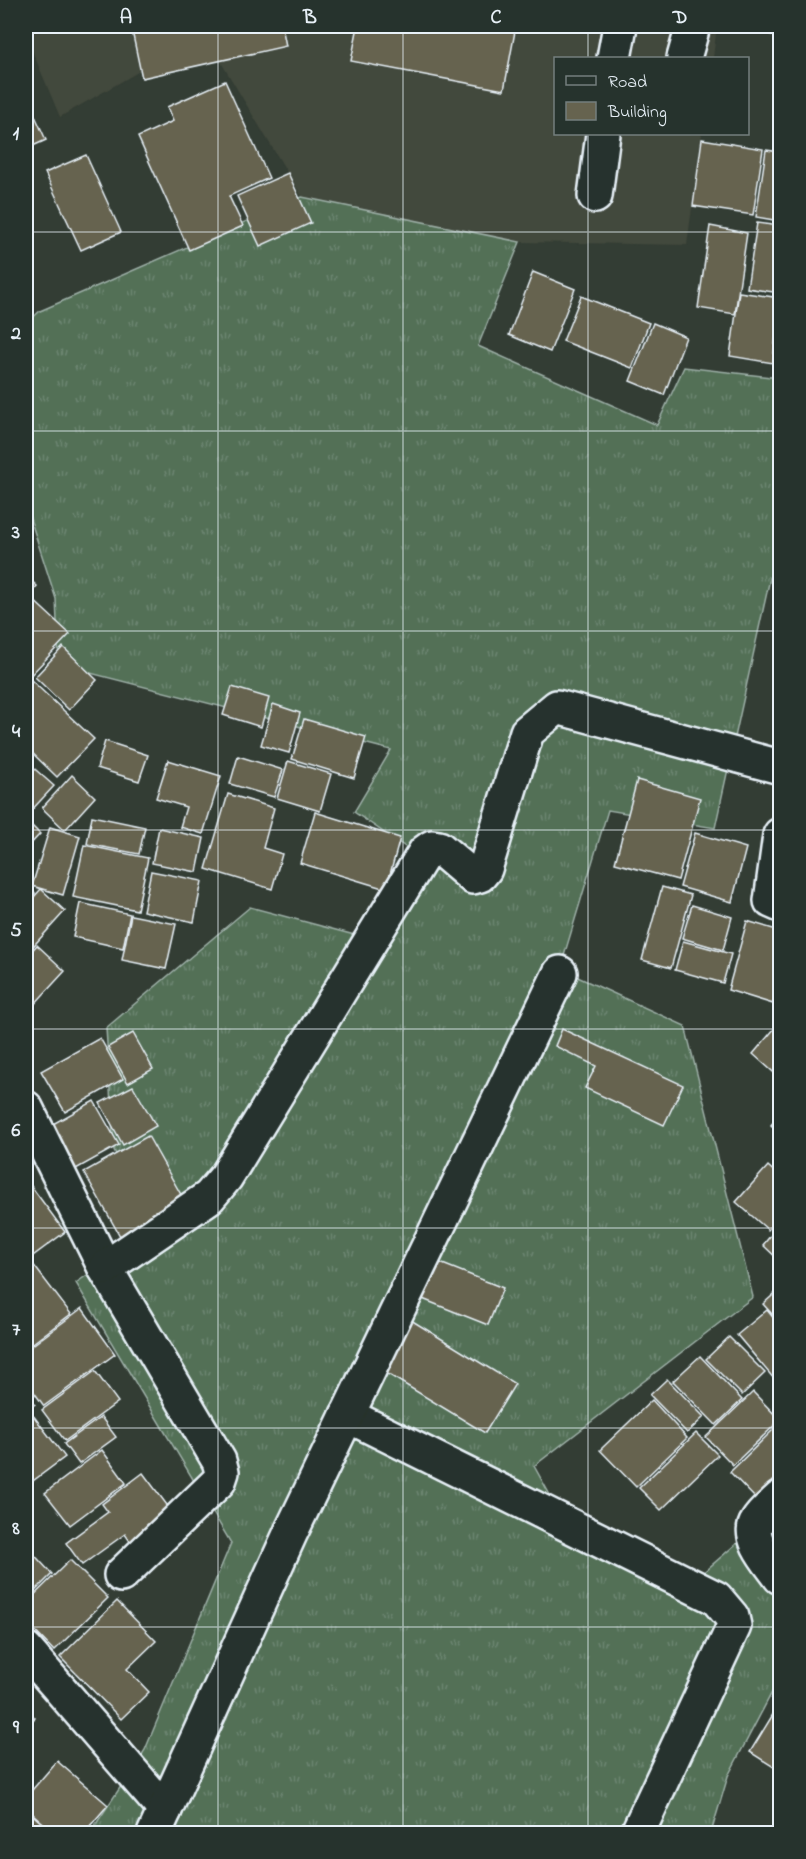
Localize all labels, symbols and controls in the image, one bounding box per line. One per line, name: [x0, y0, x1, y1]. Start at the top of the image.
text: A: [120, 4, 132, 33]
text: B: [302, 4, 317, 33]
text: C: [491, 4, 502, 33]
text: D: [672, 4, 687, 33]
legend: [554, 57, 749, 135]
text: Road: [608, 70, 647, 96]
text: Building: [607, 100, 667, 127]
text: 1: [13, 120, 20, 149]
text: 2: [10, 320, 21, 349]
text: 3: [11, 519, 20, 548]
text: 4: [12, 718, 21, 747]
text: 5: [10, 917, 22, 946]
text: 6: [12, 1117, 21, 1146]
text: 7: [12, 1316, 21, 1345]
text: 8: [11, 1515, 20, 1544]
text: 9: [12, 1714, 20, 1743]

